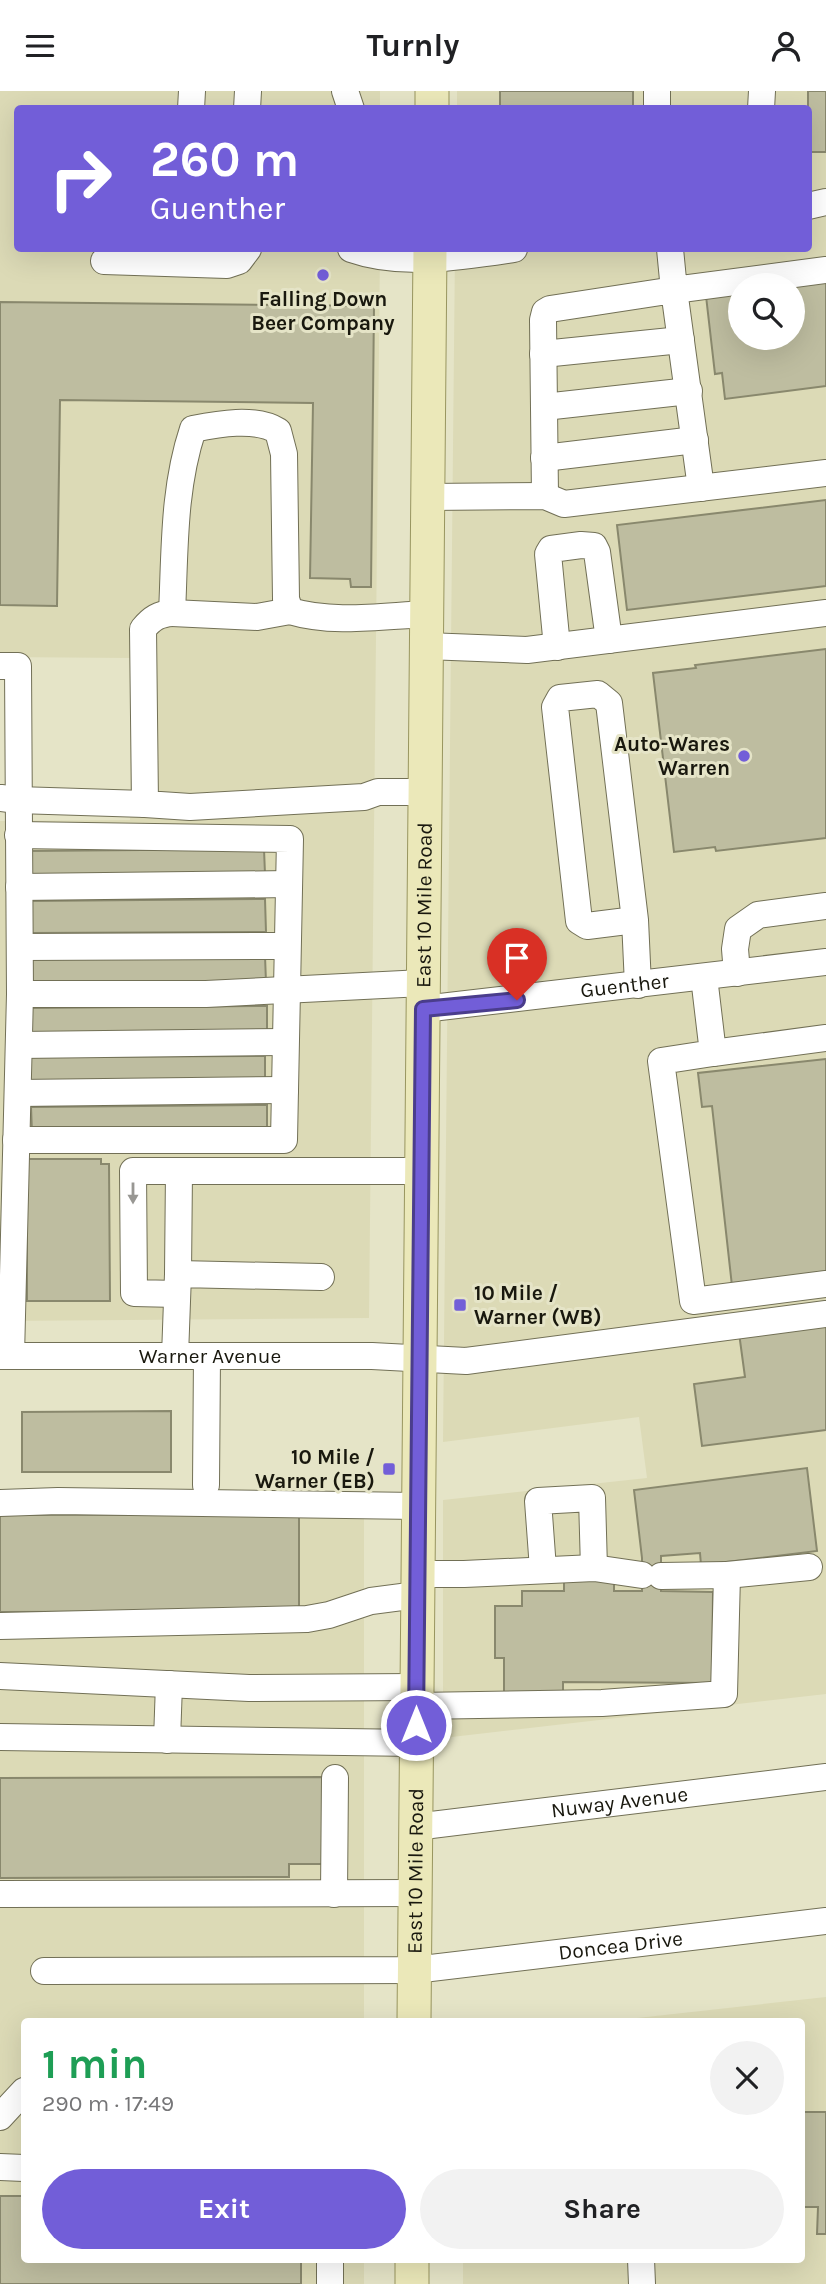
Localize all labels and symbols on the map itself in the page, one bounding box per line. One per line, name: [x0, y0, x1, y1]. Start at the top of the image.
marker: Falling Down Beer Company: [315, 267, 331, 283]
place label: Falling Down Beer Company: [251, 287, 395, 335]
place label: Auto-Wares Warren: [614, 732, 730, 780]
marker: Auto-Wares Warren: [736, 748, 752, 764]
street label: East 10 Mile Road: [411, 822, 437, 988]
pin: [487, 928, 547, 1000]
street label: Guenther: [579, 968, 670, 1003]
one-way arrow: [127, 1182, 139, 1204]
place label: 10 Mile / Warner (WB): [474, 1281, 602, 1329]
marker: 10 Mile / Warner (WB): [452, 1297, 468, 1313]
street label: Warner Avenue: [139, 1344, 281, 1368]
place label: 10 Mile / Warner (EB): [255, 1445, 375, 1493]
marker: 10 Mile / Warner (EB): [381, 1461, 397, 1477]
position arrow: [379, 1688, 453, 1762]
street label: Nuway Avenue: [550, 1782, 689, 1822]
street label: East 10 Mile Road: [403, 1788, 428, 1954]
street label: Doncea Drive: [557, 1926, 684, 1965]

